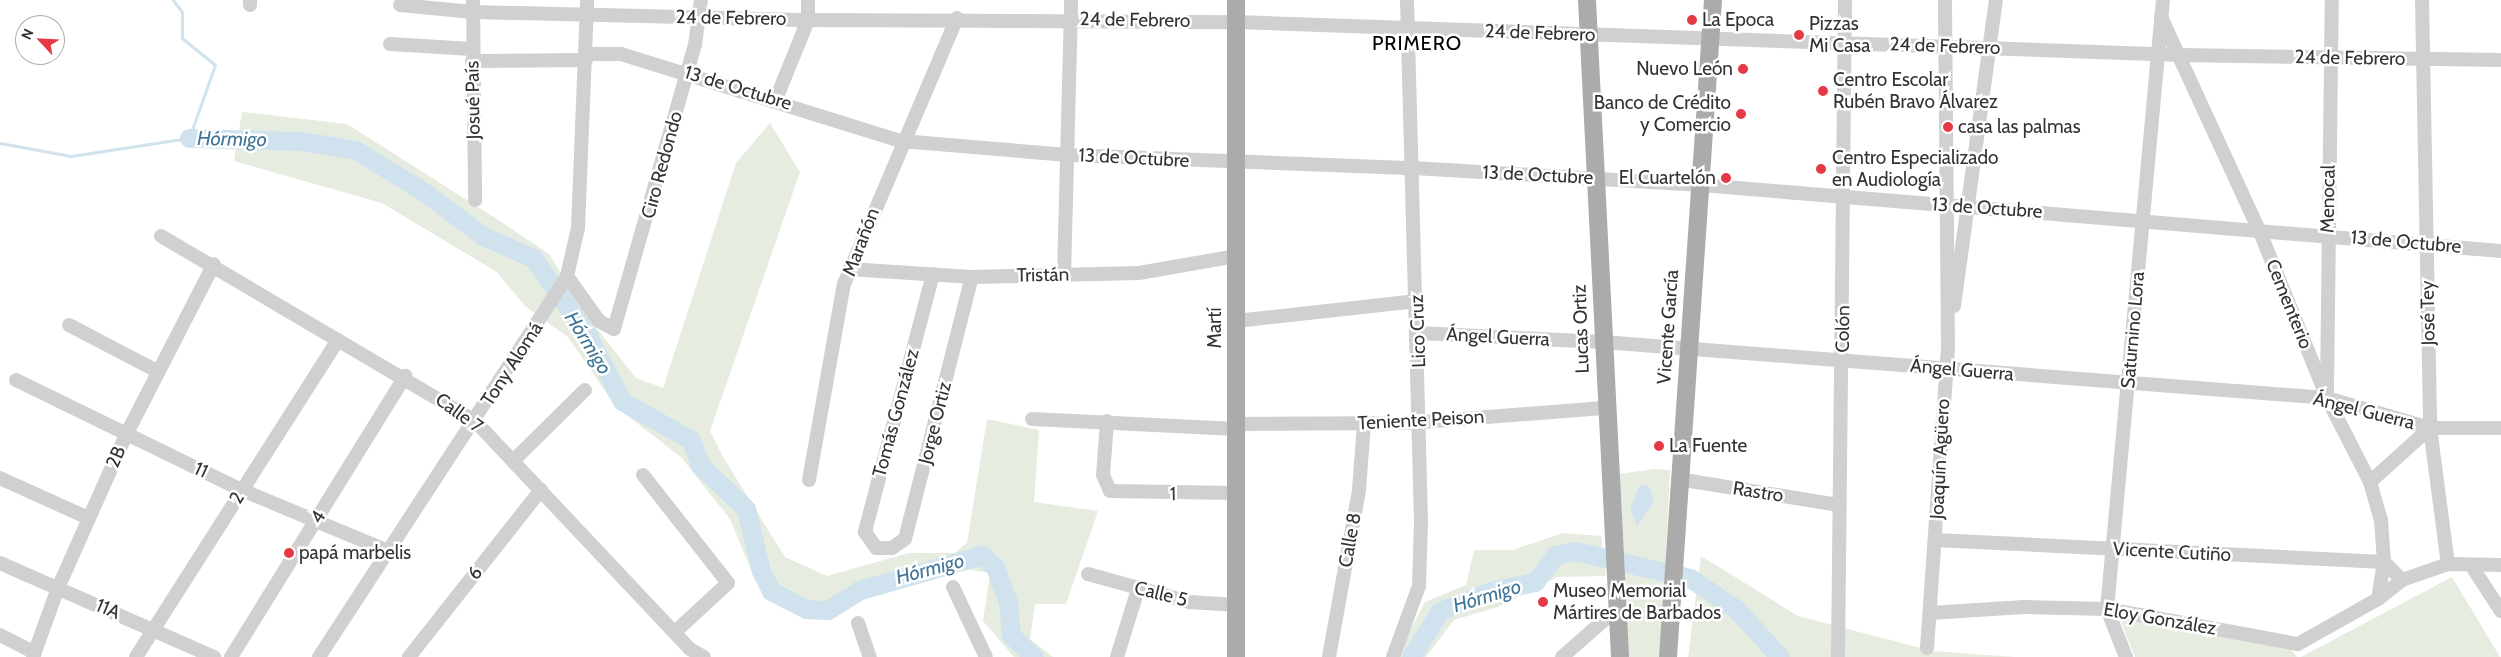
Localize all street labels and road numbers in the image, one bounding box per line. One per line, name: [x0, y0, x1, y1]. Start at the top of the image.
street label: 24 de Febrero: [675, 6, 787, 30]
street label: 24 de Febrero: [1079, 8, 1191, 32]
street label: 24 de Febrero: [1484, 20, 1596, 46]
street label: 24 de Febrero: [1889, 33, 2001, 59]
street label: 24 de Febrero: [2294, 46, 2406, 70]
street label: Josué País: [461, 61, 485, 139]
street label: 13 de Octubre: [682, 61, 794, 115]
street label: Ciro Redondo: [637, 109, 687, 221]
street label: 13 de Octubre: [1078, 144, 1190, 172]
street label: 13 de Octubre: [1482, 161, 1594, 189]
street label: Menocal: [2316, 165, 2340, 233]
street label: 13 de Octubre: [1931, 193, 2043, 223]
street label: Marañón: [838, 205, 884, 279]
street label: 13 de Octubre: [2350, 226, 2462, 258]
street label: Cementerio: [2261, 256, 2317, 352]
street label: Tristán: [1017, 263, 1069, 287]
street label: Vicente García: [1653, 269, 1683, 385]
street label: Saturnino Lora: [2117, 271, 2149, 389]
street label: José Tey: [2416, 280, 2440, 346]
street label: Lucas Ortiz: [1568, 284, 1594, 374]
street label: Lico Cruz: [1405, 294, 1431, 368]
street label: Colón: [1831, 305, 1855, 353]
street label: Martí: [1204, 308, 1226, 348]
street label: Tony Alomá: [476, 318, 548, 410]
street label: Ángel Guerra: [1446, 323, 1550, 351]
street label: Tomás González: [868, 346, 924, 480]
street label: Ángel Guerra: [1909, 354, 2015, 386]
street label: Jorge Ortiz: [914, 379, 956, 467]
street label: Ángel Guerra: [2311, 387, 2417, 435]
street label: Calle 7: [431, 388, 487, 438]
street label: Joaquín Agüero: [1925, 398, 1955, 520]
street label: Teniente Peison: [1357, 405, 1485, 435]
street label: 2B: [101, 443, 131, 471]
street label: 11: [191, 457, 211, 483]
street label: Rastro: [1731, 477, 1785, 507]
street label: 1: [1170, 483, 1176, 505]
street label: 2: [225, 488, 249, 508]
street label: 4: [305, 506, 331, 528]
street label: Calle 8: [1334, 511, 1366, 569]
street label: Vicente Cutiño: [2112, 538, 2232, 566]
street label: 6: [463, 562, 487, 584]
street label: Calle 5: [1132, 576, 1190, 612]
street label: 11A: [92, 594, 124, 624]
street label: Eloy González: [2102, 598, 2218, 640]

